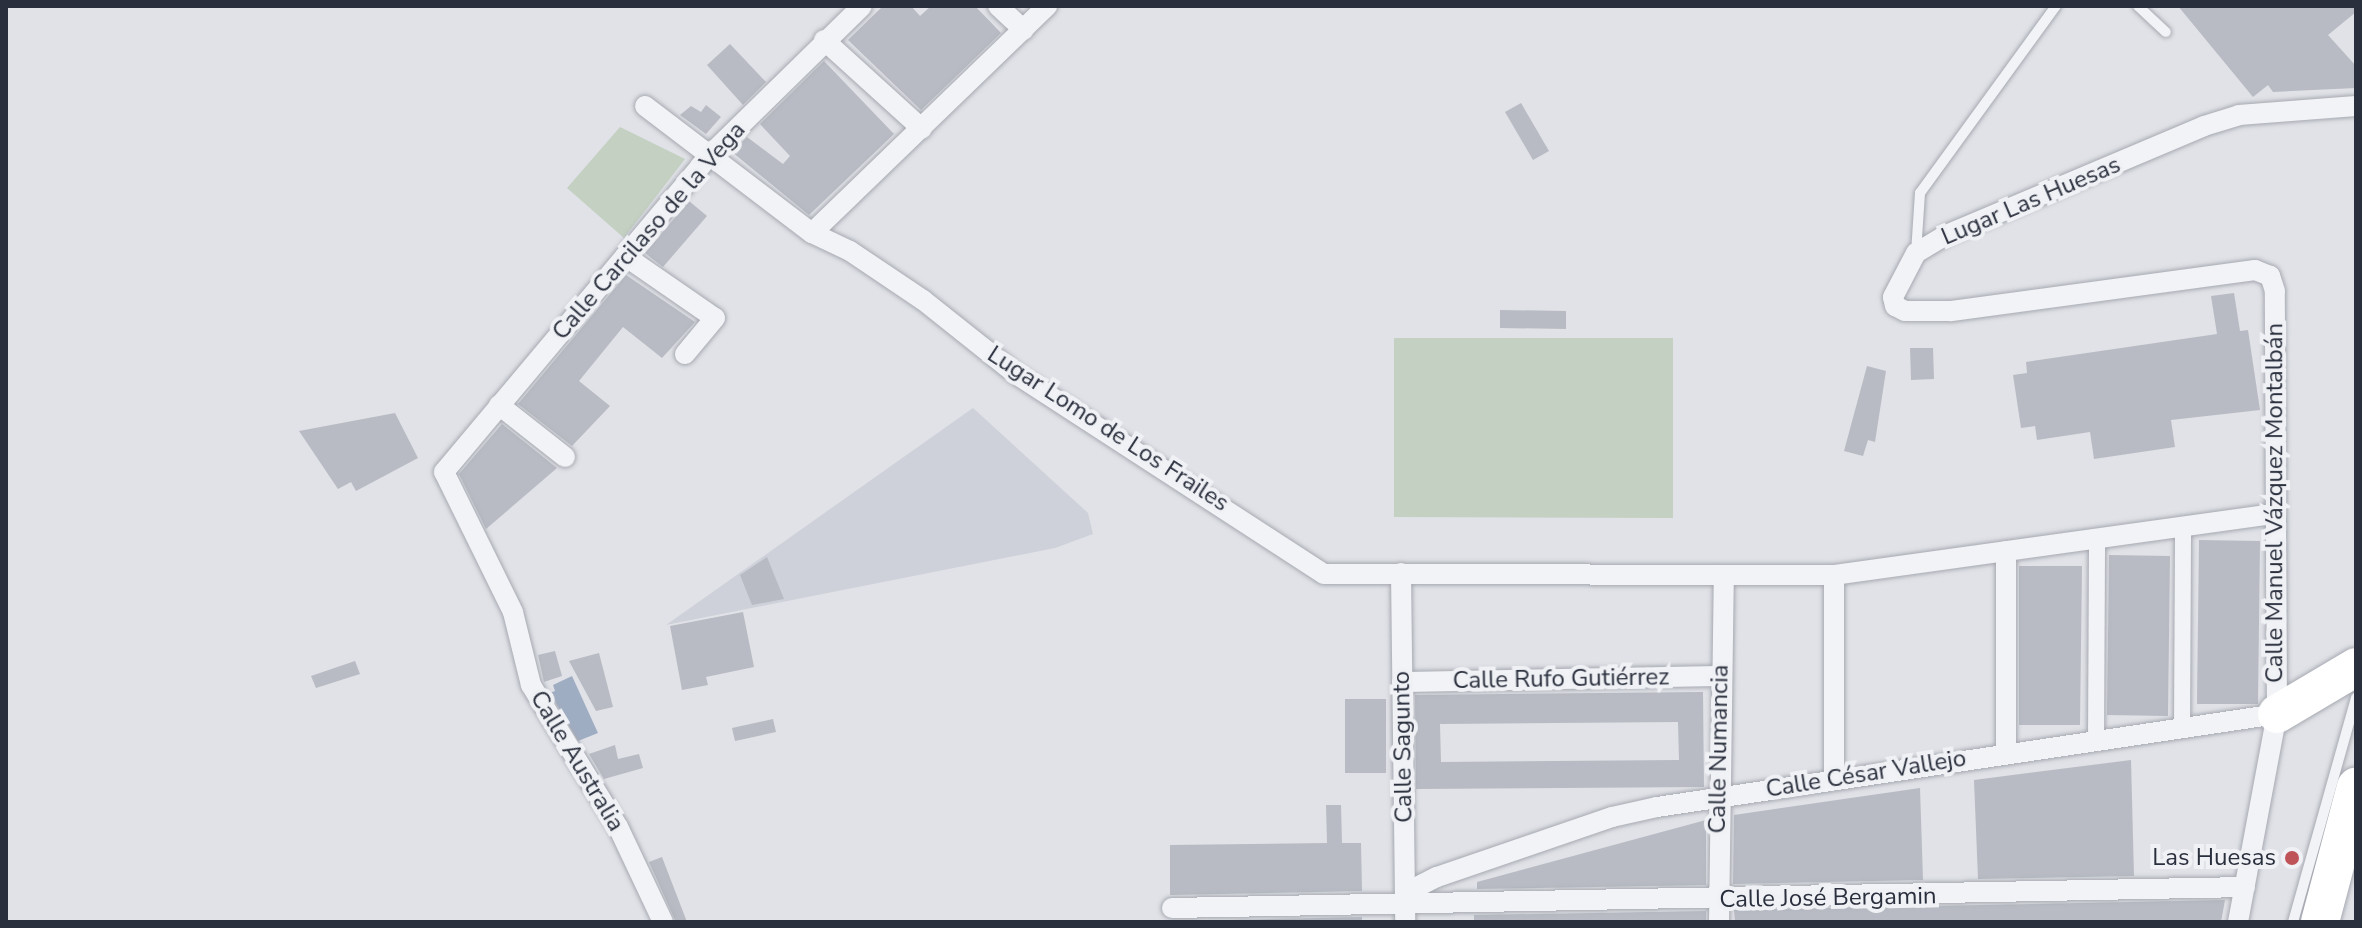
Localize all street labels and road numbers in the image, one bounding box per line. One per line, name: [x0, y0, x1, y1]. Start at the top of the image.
street label: Calle Carcilaso de la Vega: [546, 116, 752, 346]
street label: Lugar Las Huesas: [1937, 150, 2125, 252]
street label: Calle Manuel Vázquez Montalbán: [2261, 323, 2289, 683]
street label: Lugar Lomo de Los Frailes: [982, 340, 1234, 518]
street label: Calle Rufo Gutiérrez: [1452, 663, 1670, 695]
street label: Calle Numancia: [1703, 664, 1735, 834]
street label: Calle Sagunto: [1387, 671, 1419, 823]
street label: Calle Australia: [524, 685, 630, 837]
street label: Calle César Vallejo: [1764, 744, 1968, 804]
street label: Calle José Bergamin: [1719, 882, 1937, 914]

